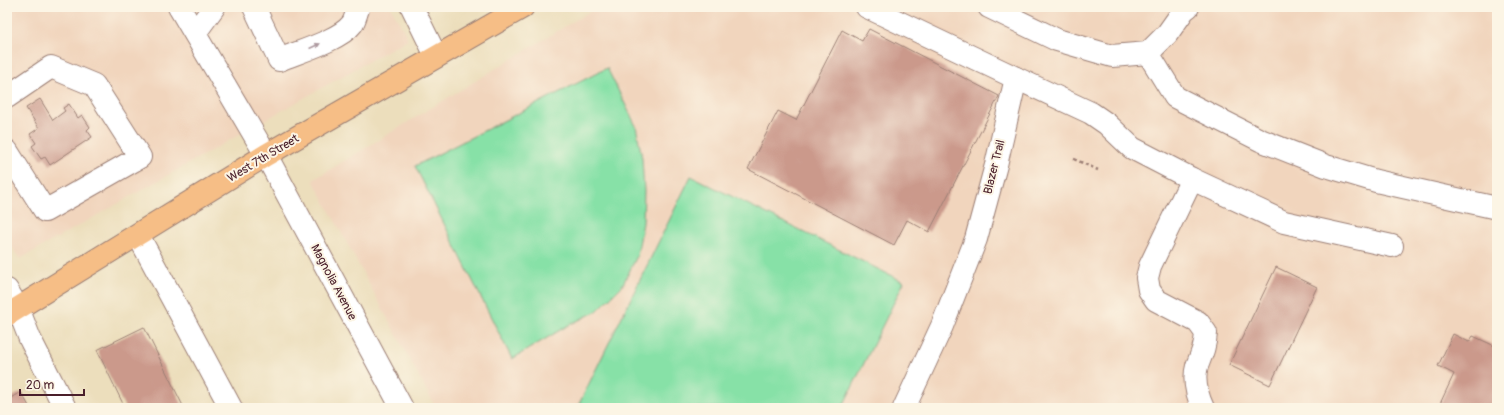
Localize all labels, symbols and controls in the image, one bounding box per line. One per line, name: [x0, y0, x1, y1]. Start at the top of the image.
one-way arrow: [310, 42, 322, 48]
street label: West 7th Street: [225, 131, 302, 186]
street label: Blazer Trail: [981, 138, 1009, 196]
street label: Magnolia Avenue: [307, 242, 360, 323]
scale bar: [20, 371, 84, 397]
text: 20 m: [26, 378, 55, 393]

